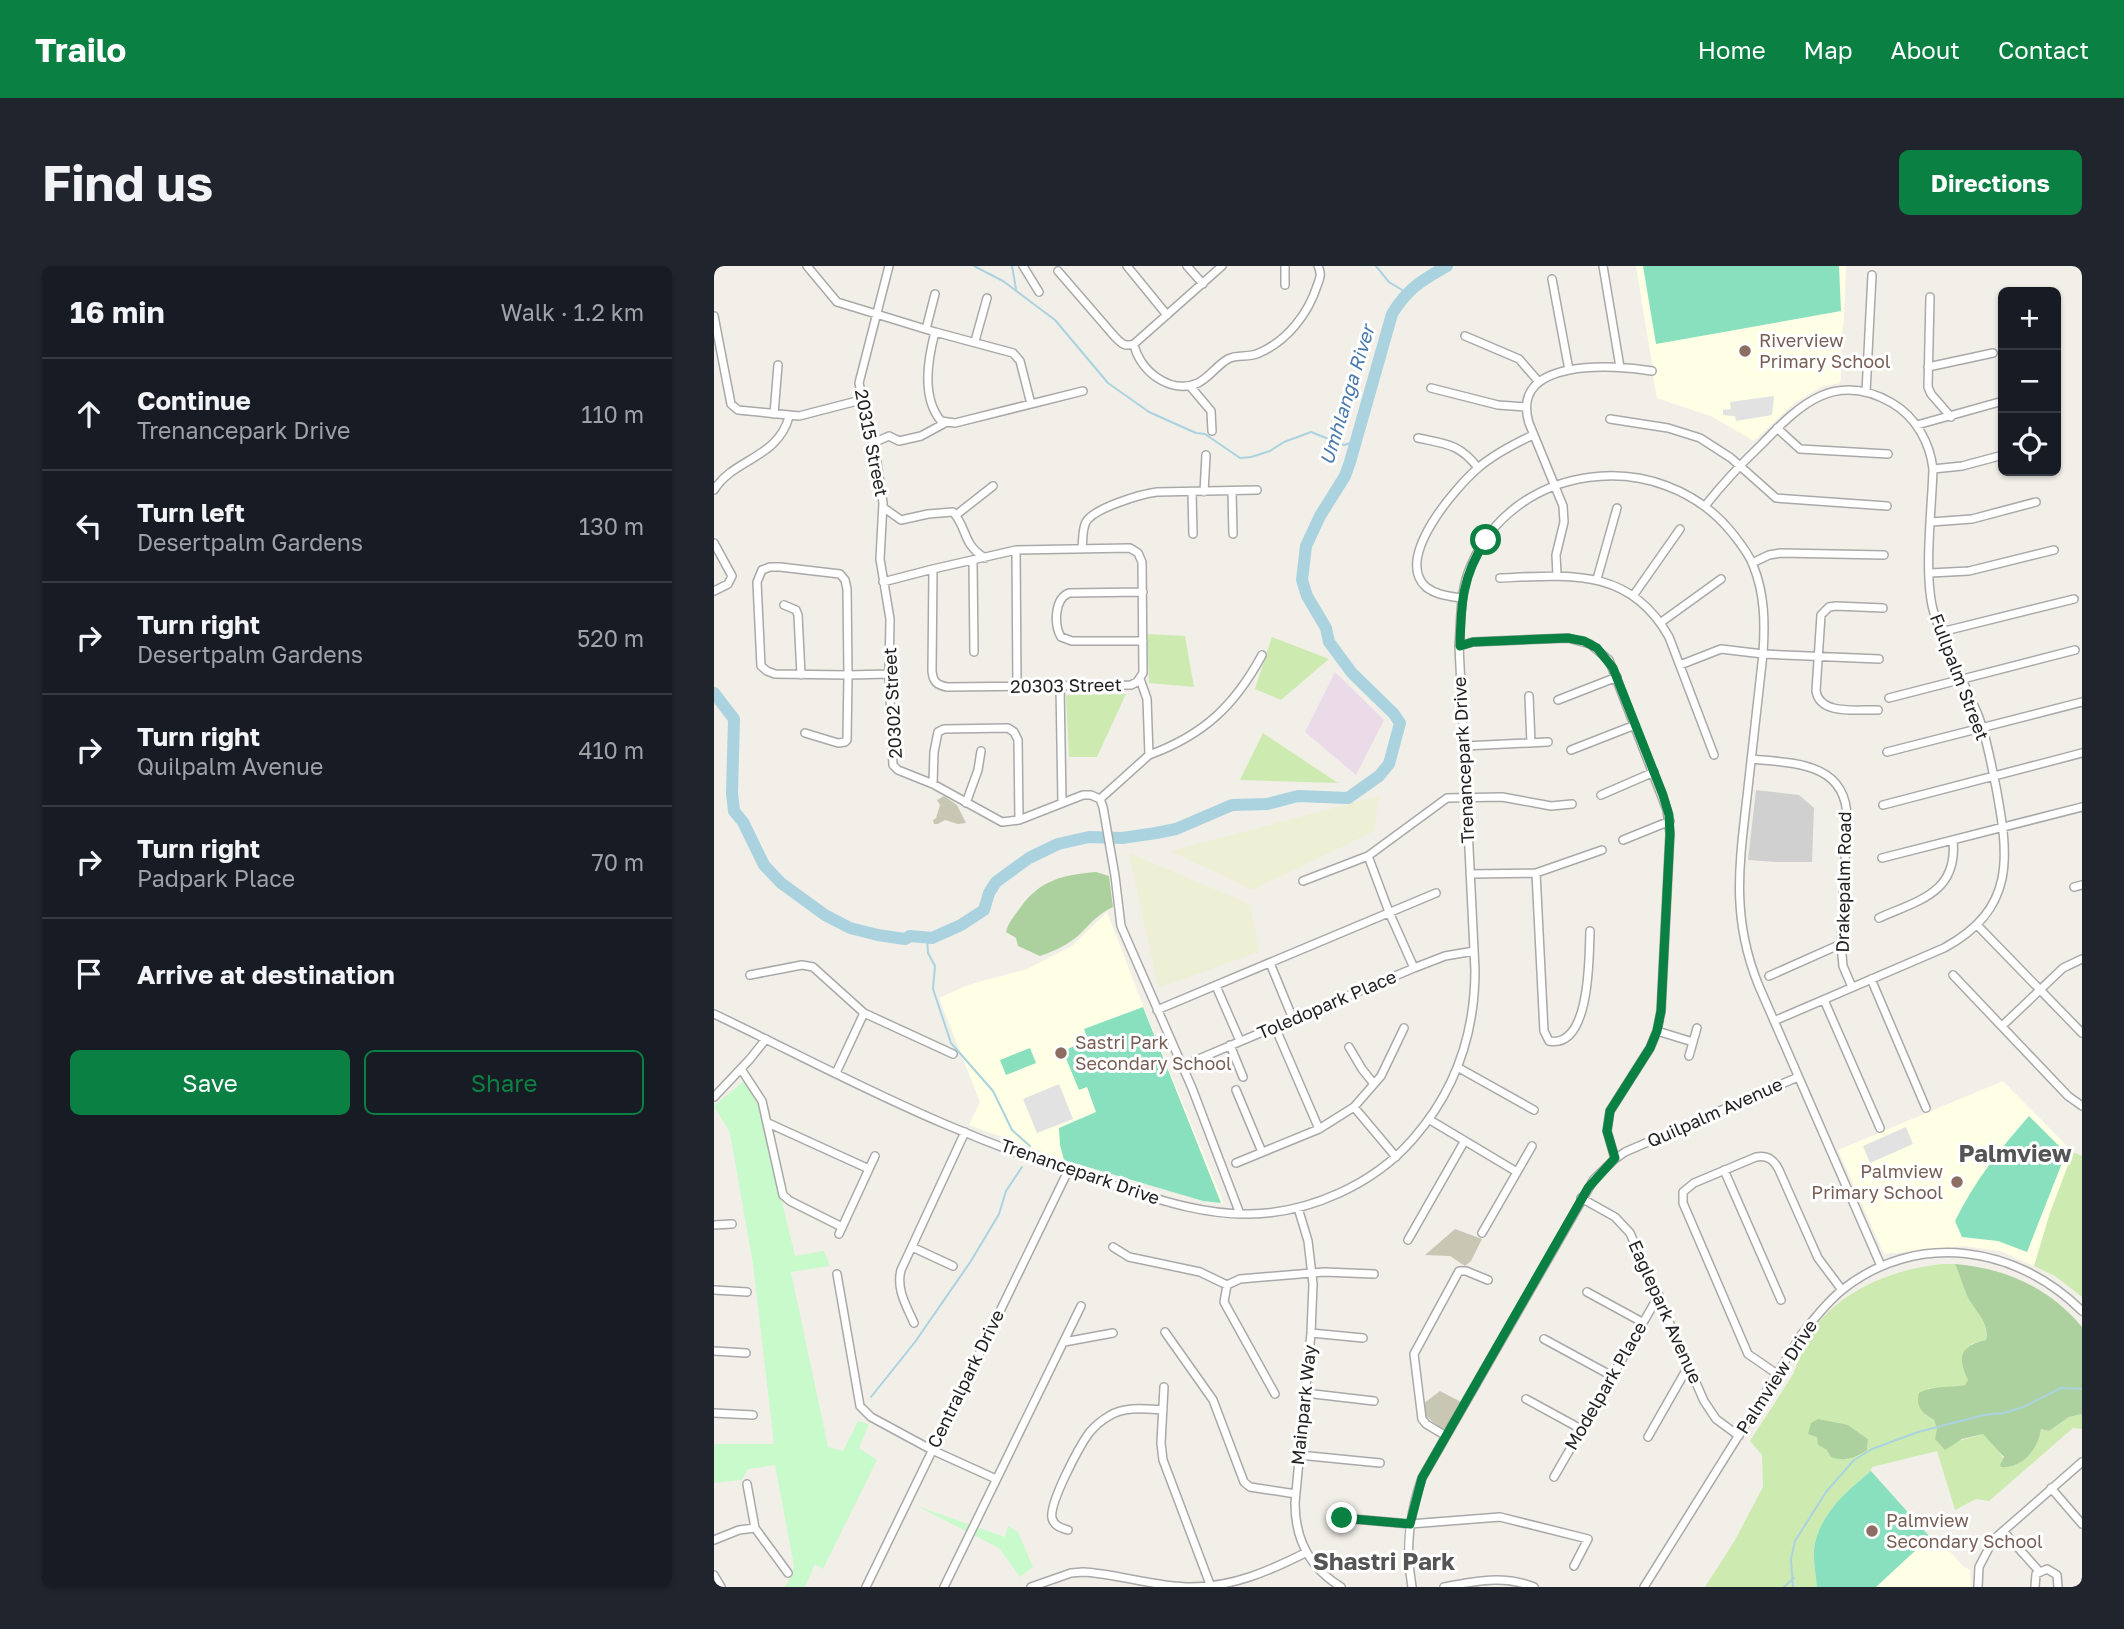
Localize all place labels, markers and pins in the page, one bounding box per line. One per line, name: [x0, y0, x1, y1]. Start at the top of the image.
place label: Riverview Primary School: [1759, 329, 1891, 372]
marker: Riverview Primary School: [1737, 343, 1753, 359]
place label: Sastri Park Secondary School: [1075, 1031, 1232, 1074]
marker: Sastri Park Secondary School: [1053, 1045, 1069, 1061]
place label: Palmview Primary School: [1811, 1160, 1943, 1203]
marker: Palmview Primary School: [1949, 1174, 1965, 1190]
place label: Palmview Secondary School: [1886, 1509, 2043, 1552]
marker: Palmview Secondary School: [1864, 1523, 1880, 1539]

